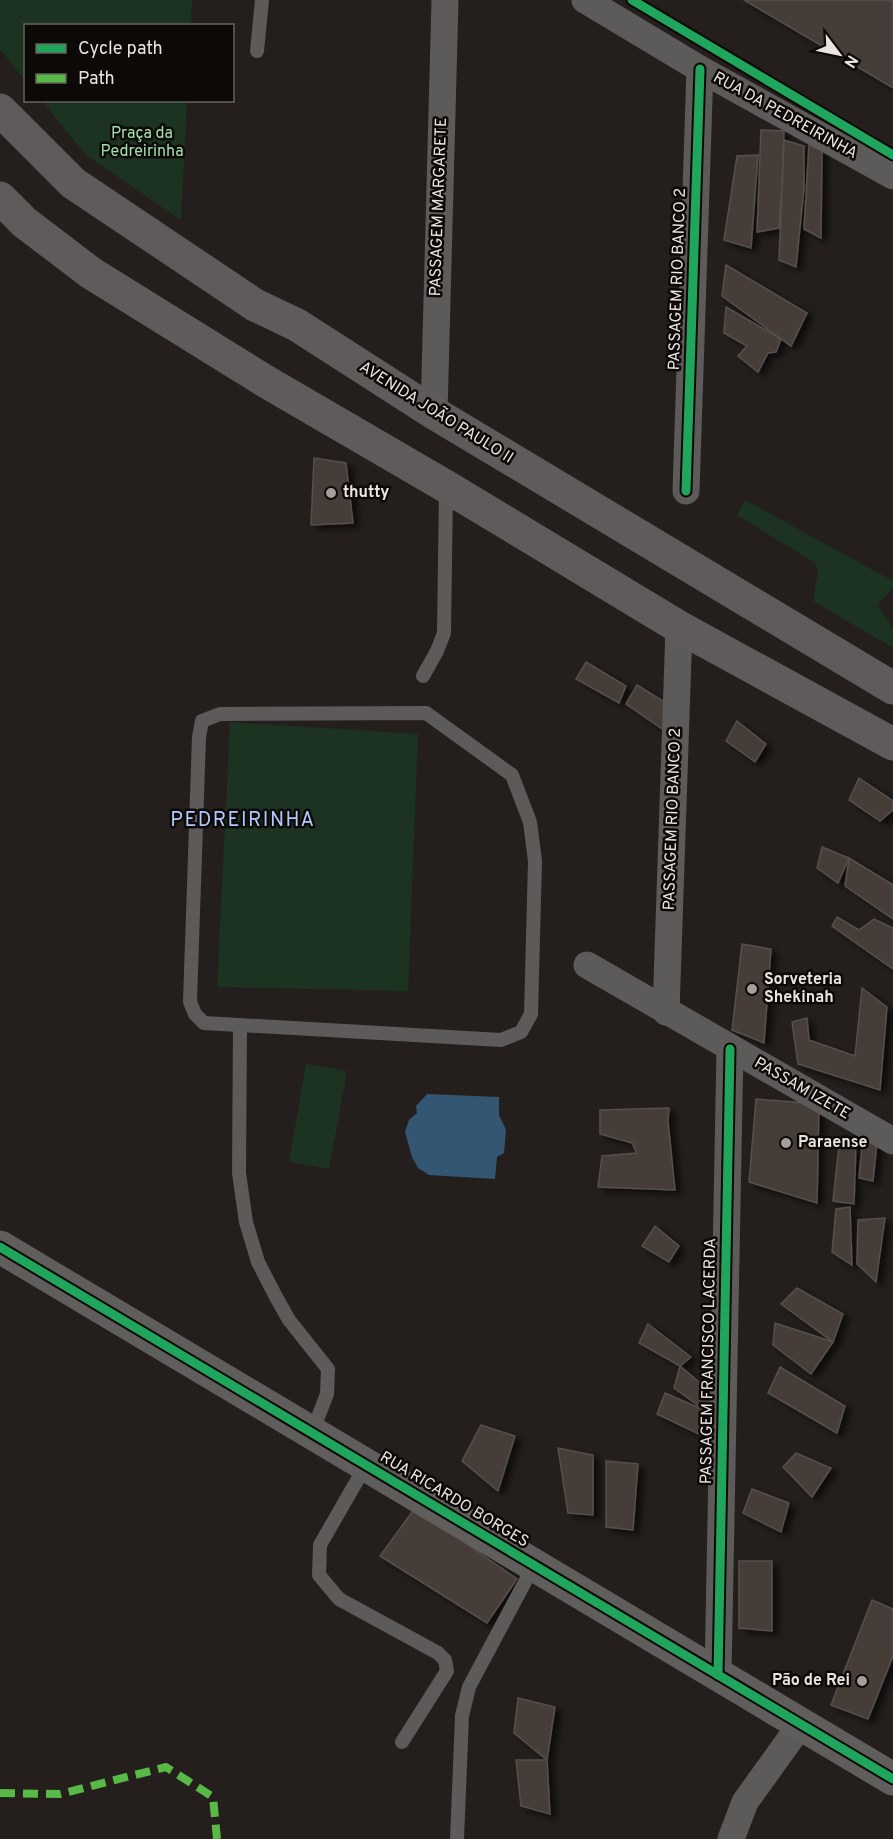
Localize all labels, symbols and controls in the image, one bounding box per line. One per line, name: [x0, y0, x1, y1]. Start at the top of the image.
legend: [24, 24, 234, 102]
north arrow: [809, 24, 869, 84]
text: Cycle path: [78, 38, 163, 61]
text: N: [838, 51, 862, 71]
text: Path: [78, 68, 115, 91]
street label: RUA DA PEDREIRINHA: [709, 68, 861, 164]
street label: PASSAGEM MARGARETE: [426, 117, 452, 297]
park label: Praça da Pedreirinha: [100, 124, 184, 162]
street label: PASSAGEM RIO BANCO 2: [665, 187, 691, 371]
street label: AVENIDA JOÃO PAULO II: [355, 355, 518, 469]
place label: thutty: [343, 483, 389, 503]
marker: thutty: [324, 486, 338, 500]
street label: PASSAGEM RIO BANCO 2: [660, 727, 686, 911]
district label: PEDREIRINHA: [170, 808, 316, 834]
place label: Sorveteria Shekinah: [764, 970, 842, 1008]
marker: Sorveteria Shekinah: [745, 982, 759, 996]
street label: PASSAM IZETE: [750, 1053, 854, 1125]
place label: Paraense: [798, 1133, 868, 1153]
marker: Paraense: [779, 1136, 793, 1150]
street label: PASSAGEM FRANCISCO LACERDA: [697, 1237, 721, 1484]
street label: RUA RICARDO BORGES: [376, 1448, 532, 1552]
place label: Pão de Rei: [772, 1671, 850, 1691]
marker: Pão de Rei: [855, 1674, 869, 1688]

